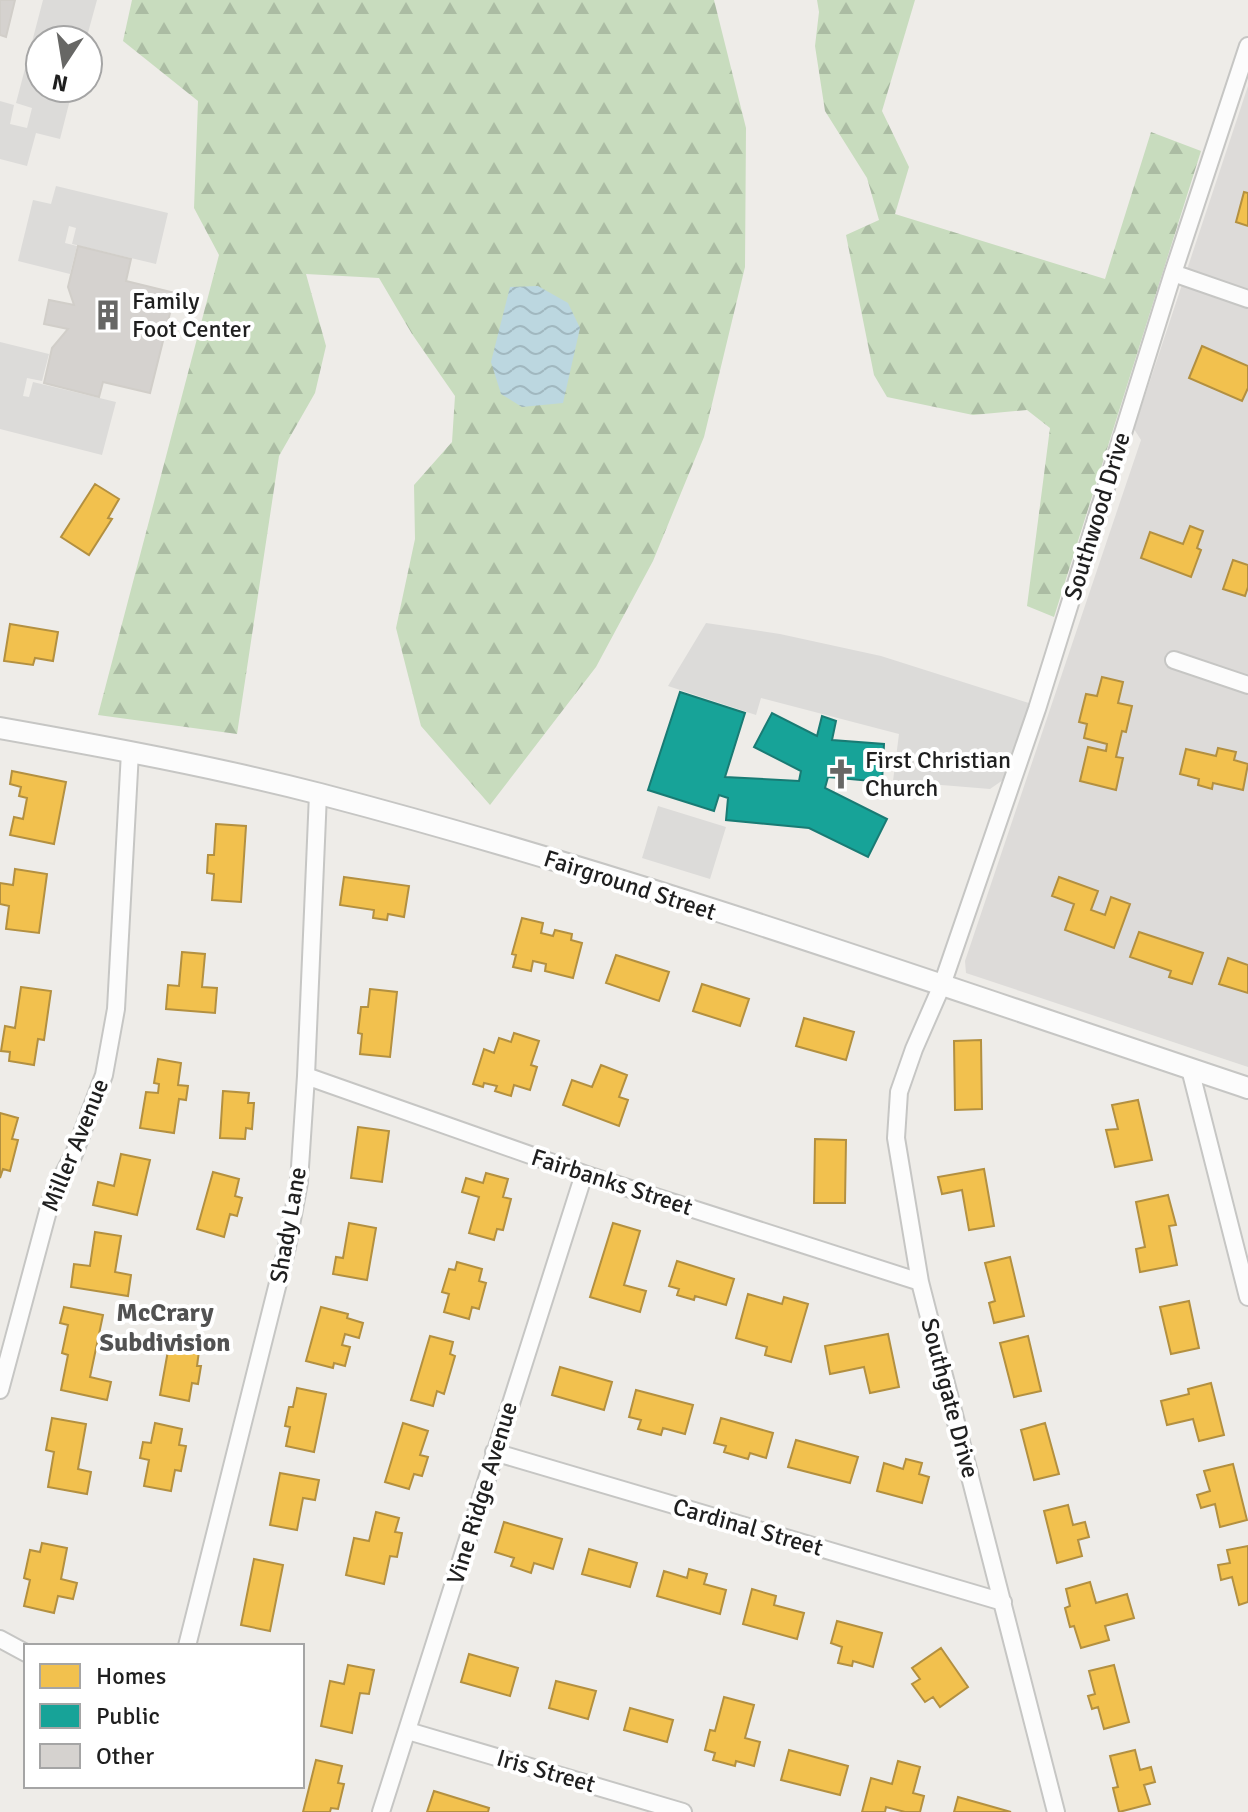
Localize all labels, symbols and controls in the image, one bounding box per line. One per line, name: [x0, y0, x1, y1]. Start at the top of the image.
north arrow: [24, 24, 104, 104]
text: N: [50, 68, 70, 98]
place label: Family Foot Center: [132, 286, 251, 344]
building icon: Family Foot Center: [91, 298, 125, 332]
street label: Southwood Drive: [1057, 429, 1137, 603]
place label: First Christian Church: [865, 745, 1011, 803]
church icon: First Christian Church: [824, 757, 858, 791]
street label: Fairground Street: [540, 843, 720, 927]
street label: Miller Avenue: [35, 1074, 115, 1216]
street label: Fairbanks Street: [528, 1142, 696, 1222]
street label: Shady Lane: [263, 1165, 313, 1285]
district label: McCrary Subdivision: [99, 1297, 231, 1359]
street label: Southgate Drive: [914, 1315, 986, 1481]
street label: Vine Ridge Avenue: [440, 1398, 524, 1588]
street label: Cardinal Street: [670, 1491, 826, 1563]
legend: [24, 1644, 304, 1788]
text: Homes: [96, 1661, 166, 1691]
text: Public: [96, 1701, 160, 1731]
text: Other: [96, 1741, 154, 1771]
street label: Iris Street: [493, 1743, 599, 1799]

